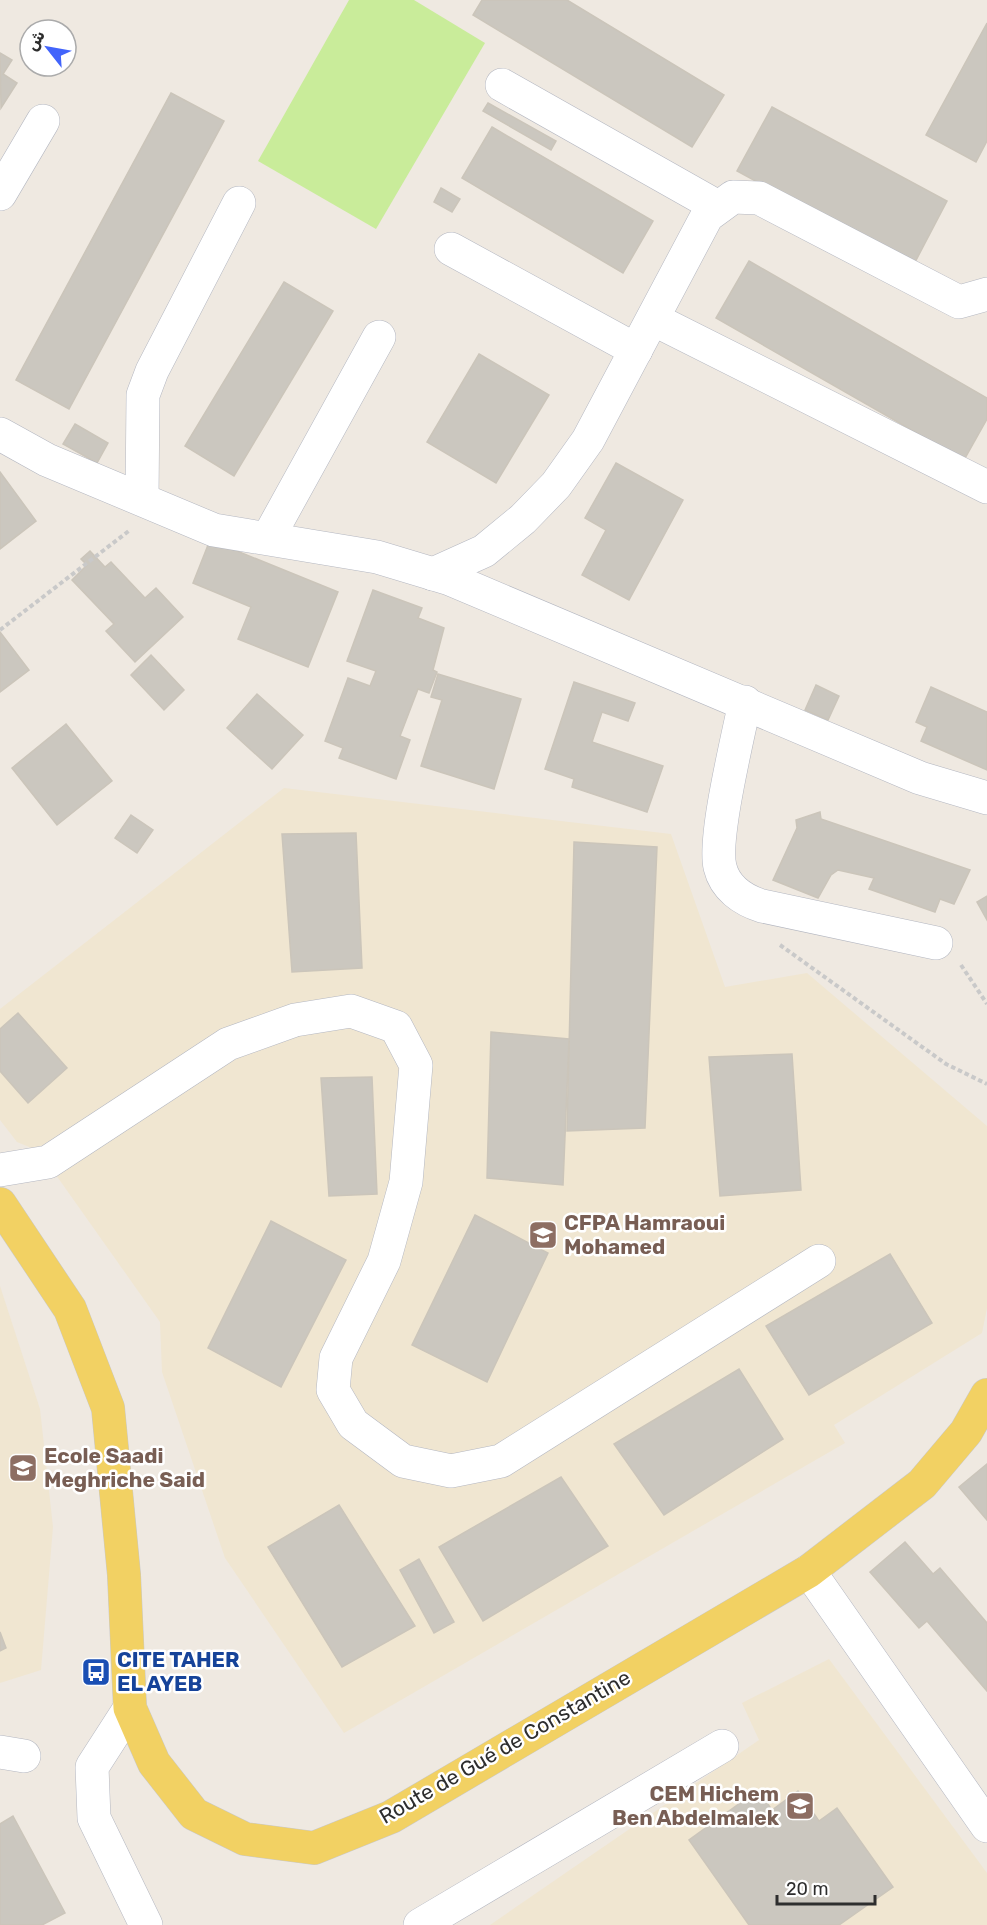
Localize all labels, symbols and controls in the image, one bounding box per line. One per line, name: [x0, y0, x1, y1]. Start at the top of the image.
north arrow: [18, 18, 78, 78]
text: ش: [22, 27, 49, 54]
place label: CFPA Hamraoui Mohamed: [564, 1210, 725, 1259]
school or university icon: CFPA Hamraoui Mohamed: [527, 1219, 559, 1251]
place label: Ecole Saadi Meghriche Said: [44, 1443, 205, 1492]
school or university icon: Ecole Saadi Meghriche Said: [7, 1452, 39, 1484]
place label: CITE TAHER EL AYEB: [117, 1647, 240, 1696]
bus stop icon: CITE TAHER EL AYEB: [80, 1656, 112, 1688]
street label: Route de Gué de Constantine: [375, 1664, 635, 1829]
place label: CEM Hichem Ben Abdelmalek: [612, 1781, 780, 1830]
school or university icon: CEM Hichem Ben Abdelmalek: [784, 1790, 816, 1822]
scale bar: [777, 1868, 874, 1906]
text: 20 m: [786, 1878, 828, 1900]

